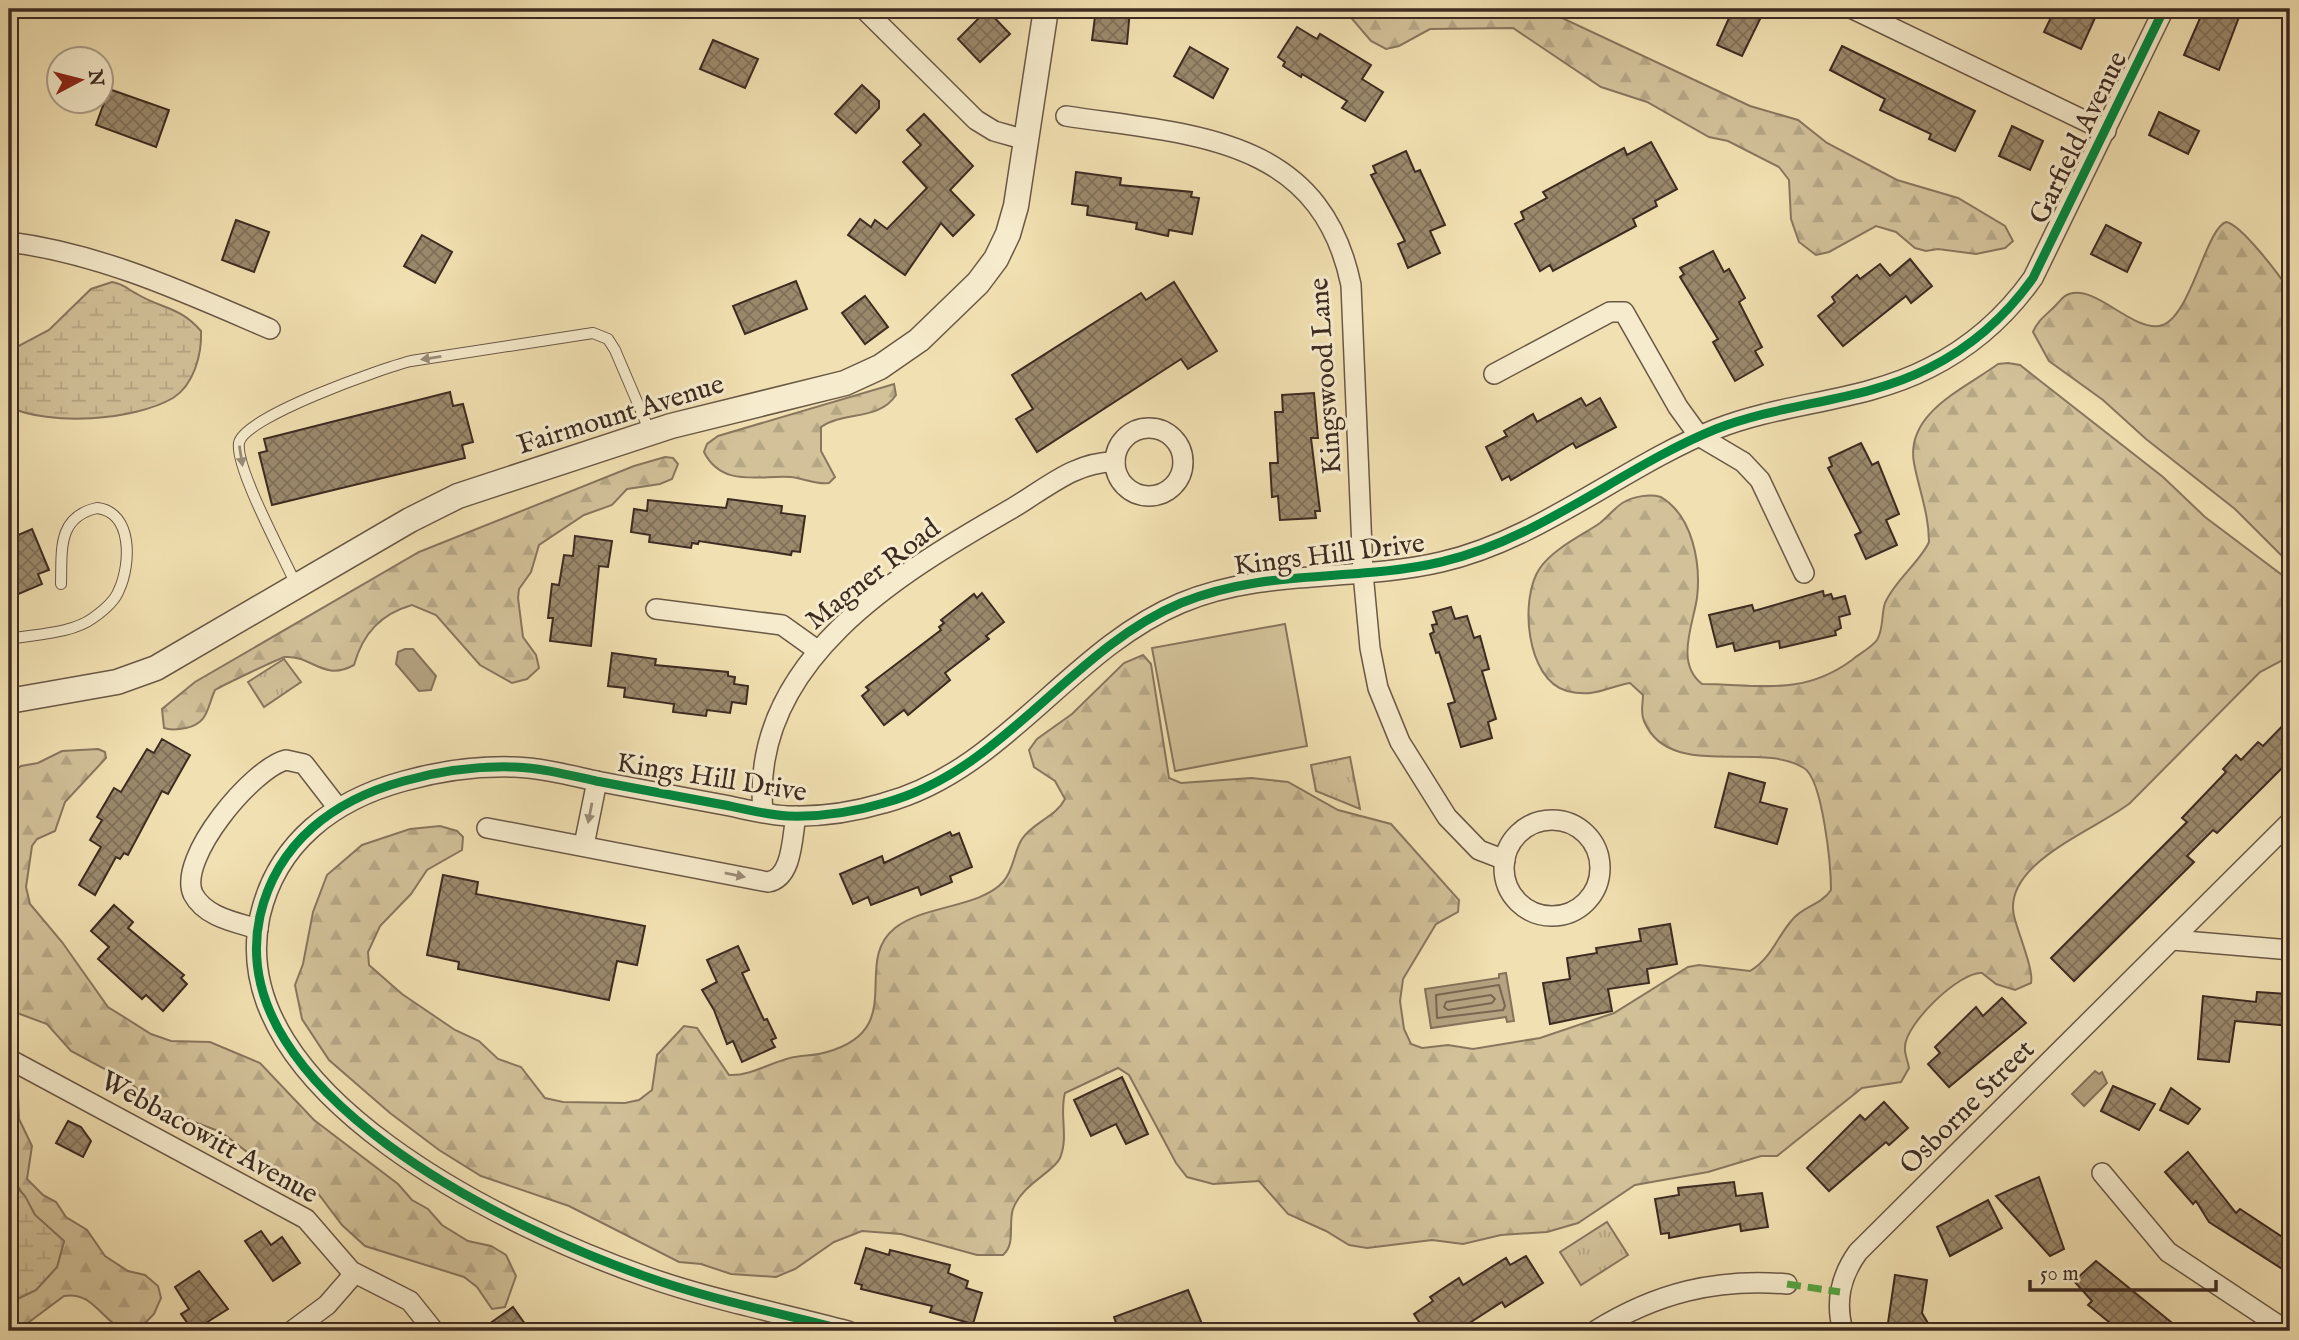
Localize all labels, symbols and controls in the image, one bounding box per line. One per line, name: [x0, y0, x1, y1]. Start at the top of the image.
north arrow: [46, 46, 116, 116]
street label: Garfield Avenue: [2022, 46, 2136, 230]
text: N: [82, 68, 108, 88]
street label: Kingswood Lane: [1302, 276, 1351, 475]
one-way arrow: [420, 353, 442, 364]
street label: Fairmount Avenue: [513, 367, 728, 463]
one-way arrow: [236, 445, 247, 467]
street label: Magner Road: [799, 512, 948, 638]
street label: Kings Hill Drive: [1232, 526, 1427, 585]
street label: Kings Hill Drive: [614, 746, 809, 811]
one-way arrow: [585, 802, 596, 824]
one-way arrow: [724, 870, 746, 881]
street label: Osborne Street: [1893, 1033, 2043, 1183]
street label: Webbacowitt Avenue: [94, 1064, 324, 1213]
scale bar: [2030, 1249, 2215, 1293]
text: 50 m: [2040, 1261, 2079, 1288]

